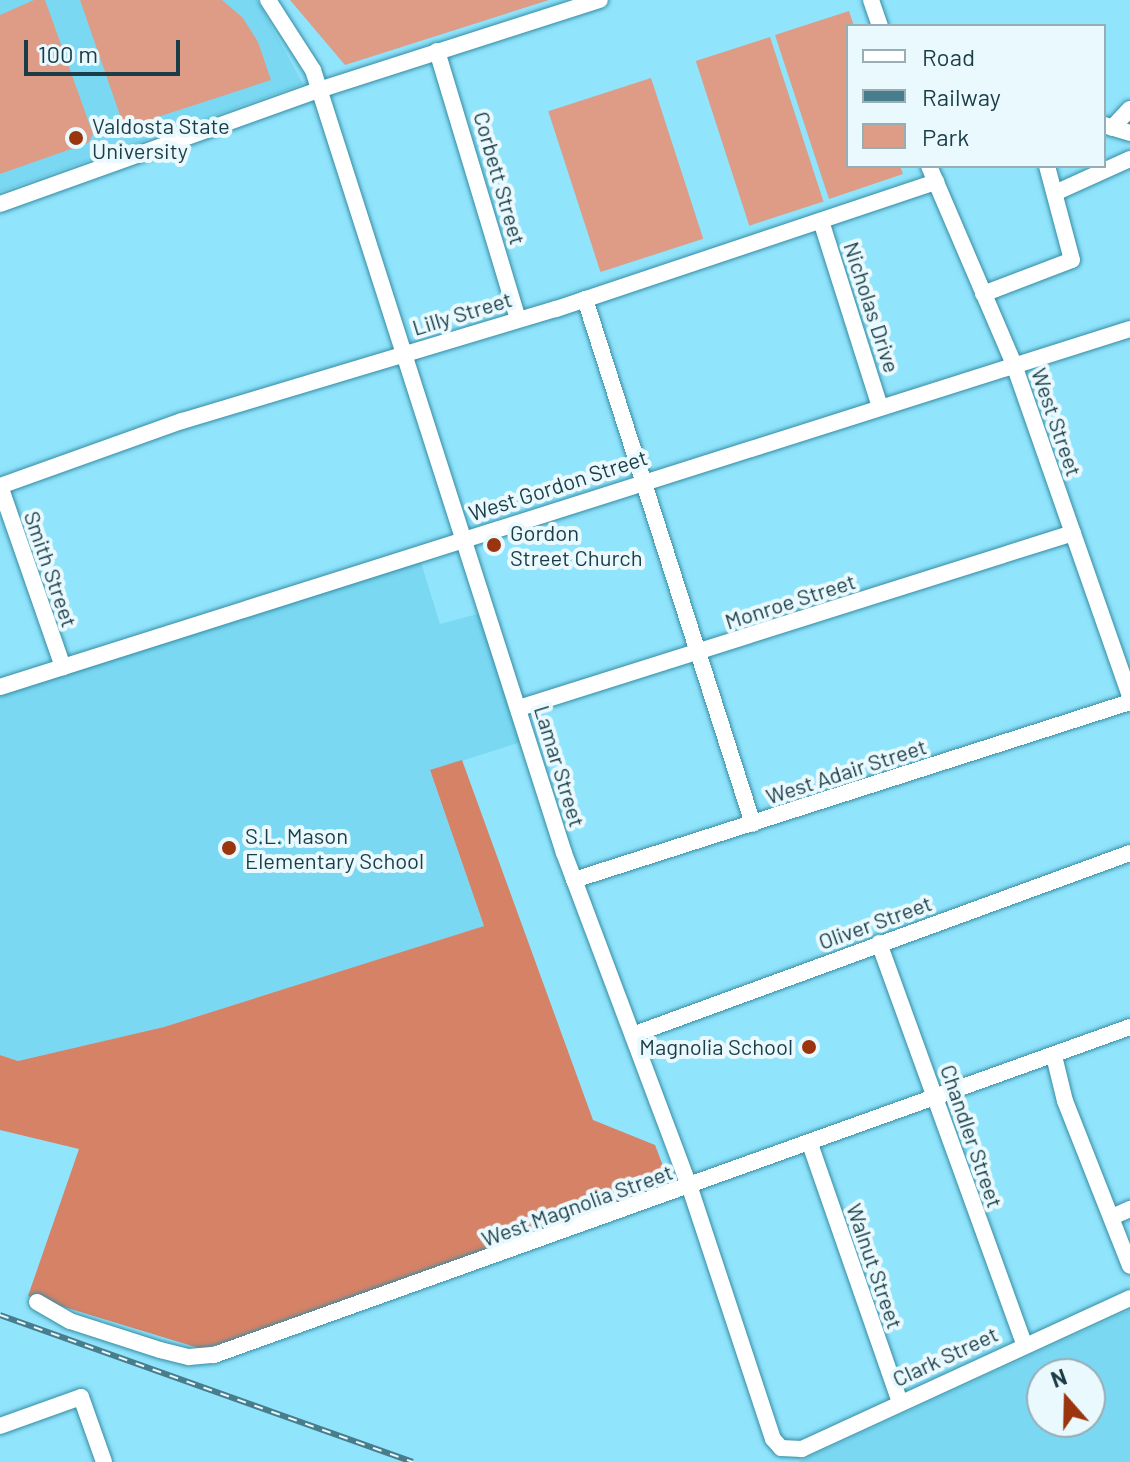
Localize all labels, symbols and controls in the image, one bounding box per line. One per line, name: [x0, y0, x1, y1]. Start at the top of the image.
scale bar: [28, 24, 184, 74]
legend: [846, 24, 1106, 168]
text: 100 m: [38, 39, 98, 68]
text: Road: [922, 42, 975, 71]
text: Railway: [922, 82, 1001, 111]
street label: Corbett Street: [468, 108, 532, 248]
place label: Valdosta State University: [92, 112, 230, 164]
text: Park: [922, 122, 969, 151]
marker: Valdosta State University: [67, 129, 85, 147]
street label: Nicholas Drive: [838, 238, 906, 376]
street label: Lilly Street: [409, 285, 515, 341]
street label: West Street: [1026, 364, 1088, 480]
street label: West Gordon Street: [465, 444, 651, 526]
street label: Smith Street: [19, 508, 83, 630]
place label: Gordon Street Church: [510, 519, 643, 570]
marker: Gordon Street Church: [485, 536, 503, 554]
street label: Monroe Street: [721, 567, 859, 635]
street label: Lamar Street: [529, 702, 591, 830]
street label: West Adair Street: [762, 733, 930, 809]
place label: S.L. Mason Elementary School: [245, 822, 424, 874]
marker: S.L. Mason Elementary School: [220, 839, 238, 857]
street label: Oliver Street: [815, 889, 935, 955]
place label: Magnolia School: [639, 1034, 793, 1060]
marker: Magnolia School: [800, 1038, 818, 1056]
street label: Chandler Street: [935, 1061, 1009, 1211]
street label: West Magnolia Street: [478, 1158, 676, 1252]
street label: Walnut Street: [841, 1200, 909, 1332]
street label: Clark Street: [888, 1320, 1002, 1392]
north arrow: [1026, 1358, 1106, 1438]
text: N: [1047, 1363, 1070, 1392]

